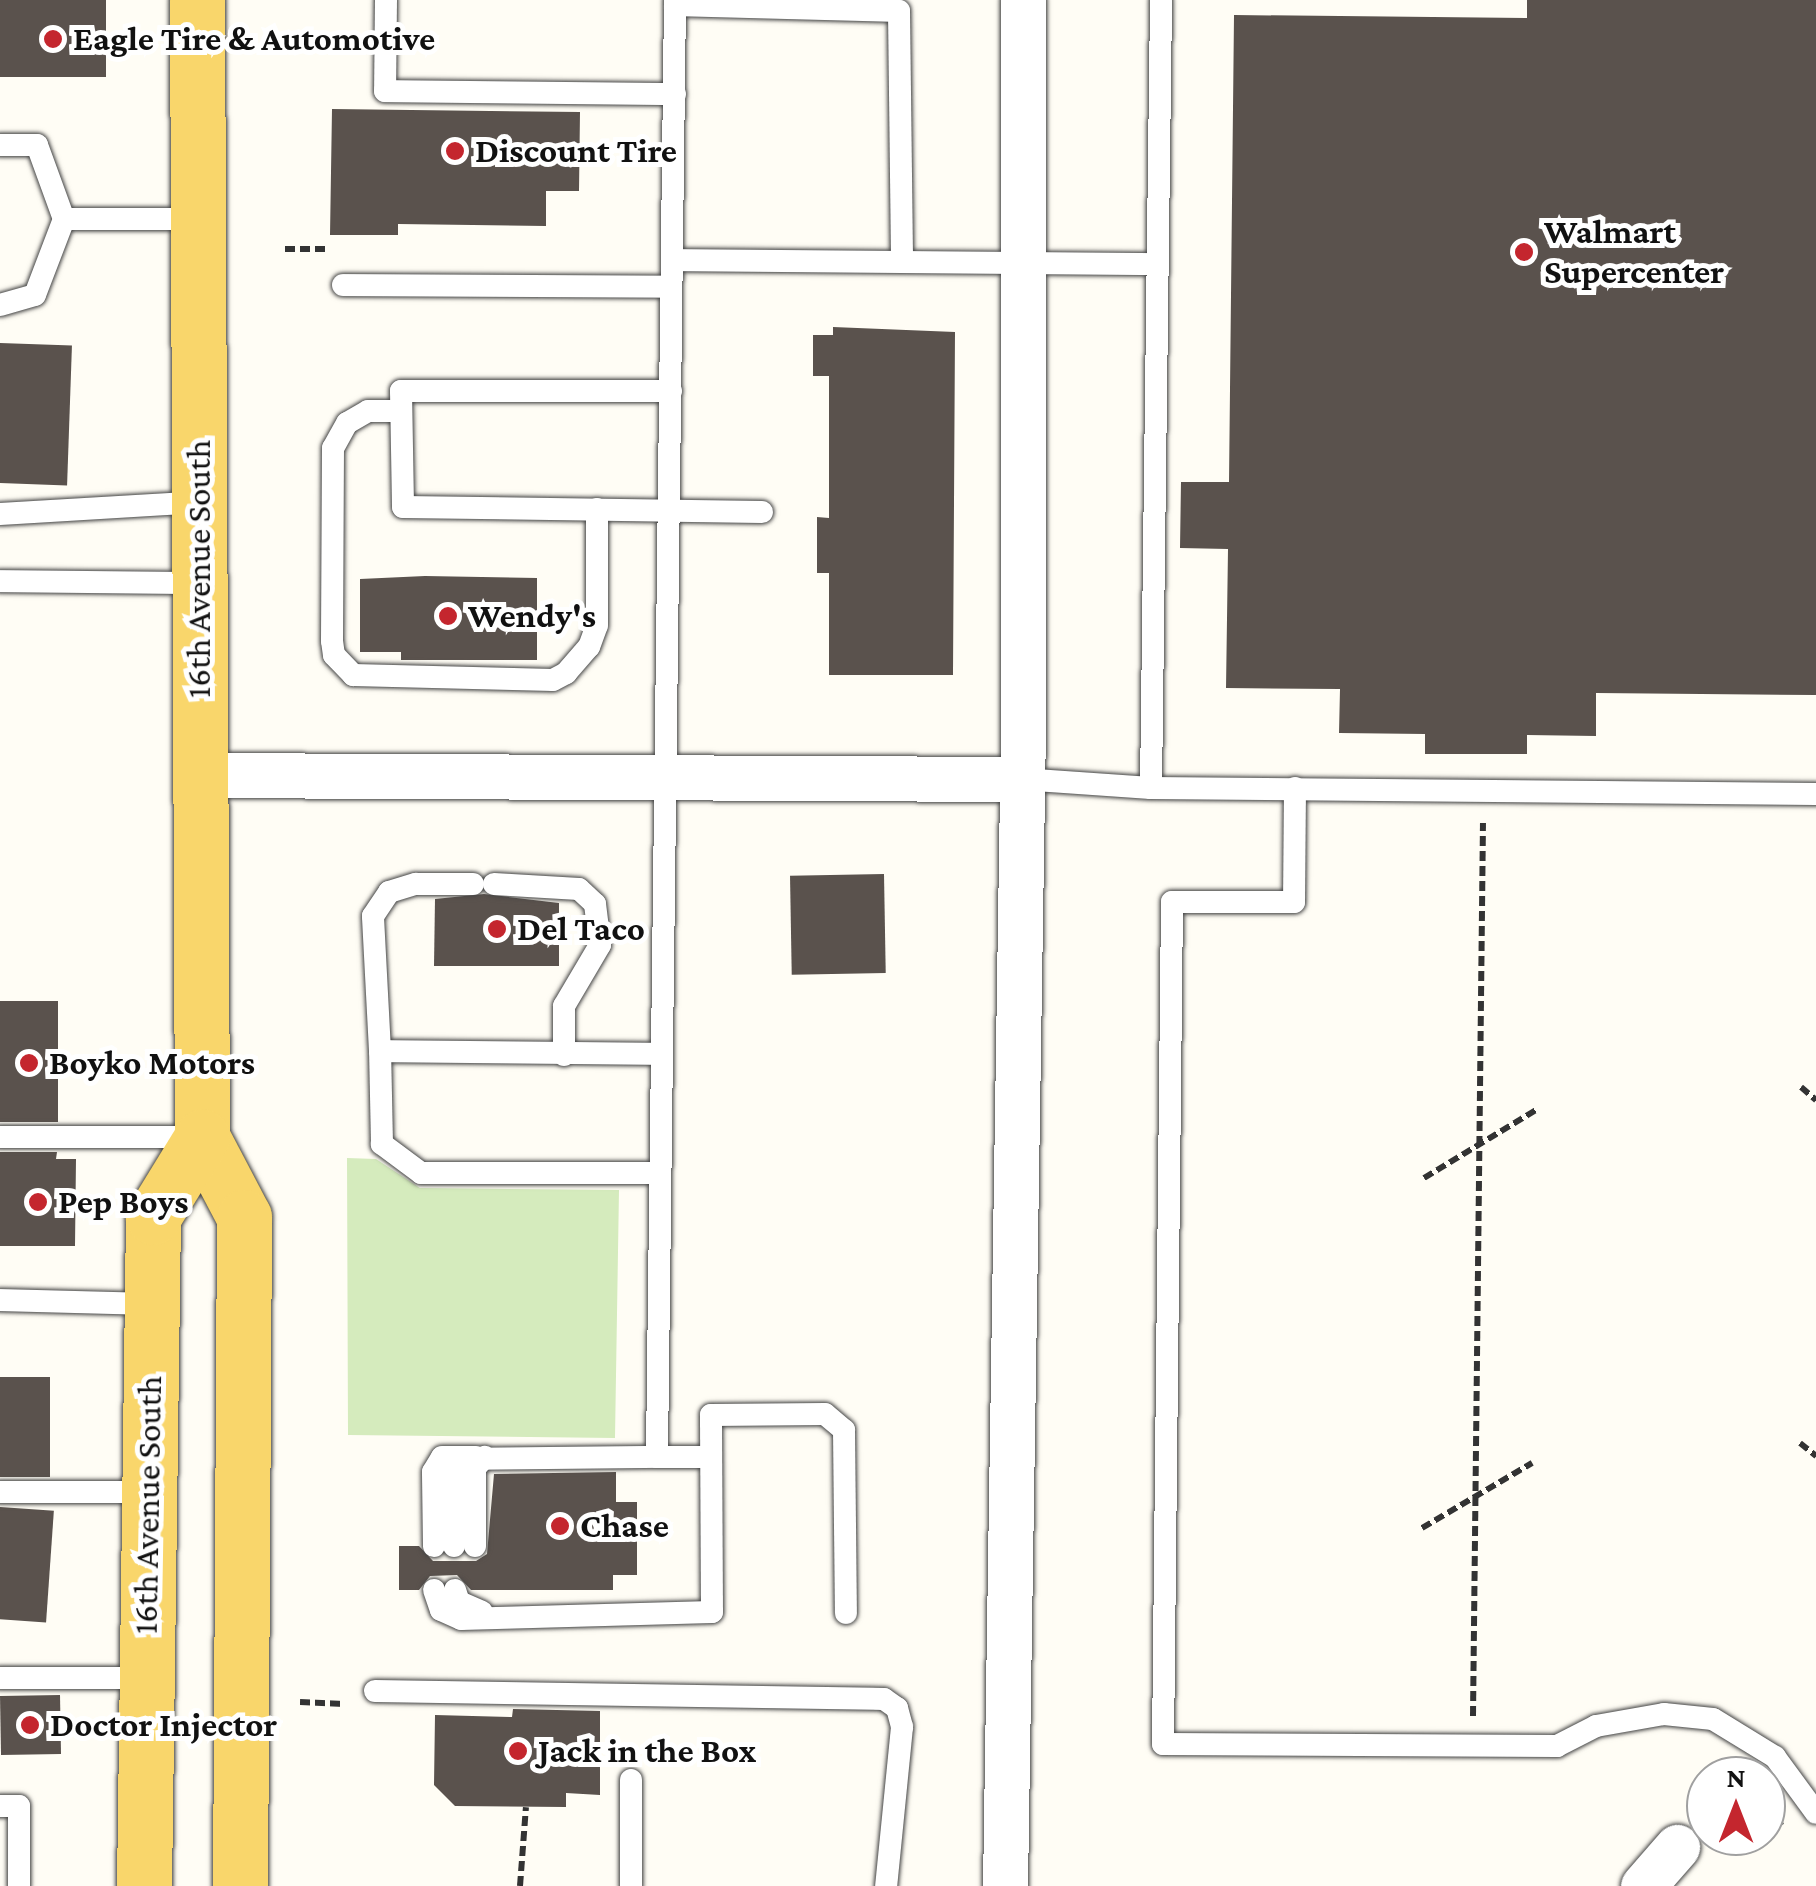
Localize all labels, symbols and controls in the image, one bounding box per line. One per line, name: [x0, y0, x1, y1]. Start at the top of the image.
place label: Eagle Tire & Automotive: [73, 18, 435, 60]
marker: Eagle Tire & Automotive: [42, 28, 64, 50]
place label: Discount Tire: [475, 130, 677, 172]
marker: Discount Tire: [444, 140, 466, 162]
place label: Walmart Supercenter: [1544, 211, 1724, 293]
marker: Walmart Supercenter: [1513, 241, 1535, 263]
street label: 16th Avenue South: [178, 440, 220, 698]
place label: Wendy's: [468, 595, 596, 637]
marker: Wendy's: [437, 605, 459, 627]
place label: Del Taco: [517, 908, 645, 950]
marker: Del Taco: [486, 918, 508, 940]
place label: Boyko Motors: [49, 1042, 255, 1084]
marker: Boyko Motors: [18, 1052, 40, 1074]
place label: Pep Boys: [58, 1181, 189, 1223]
marker: Pep Boys: [27, 1191, 49, 1213]
street label: 16th Avenue South: [125, 1375, 171, 1635]
place label: Chase: [580, 1505, 669, 1547]
marker: Chase: [549, 1515, 571, 1537]
place label: Doctor Injector: [50, 1704, 277, 1746]
marker: Doctor Injector: [19, 1714, 41, 1736]
place label: Jack in the Box: [538, 1730, 756, 1772]
marker: Jack in the Box: [507, 1740, 529, 1762]
north arrow: [1686, 1756, 1786, 1856]
text: N: [1726, 1762, 1746, 1793]

